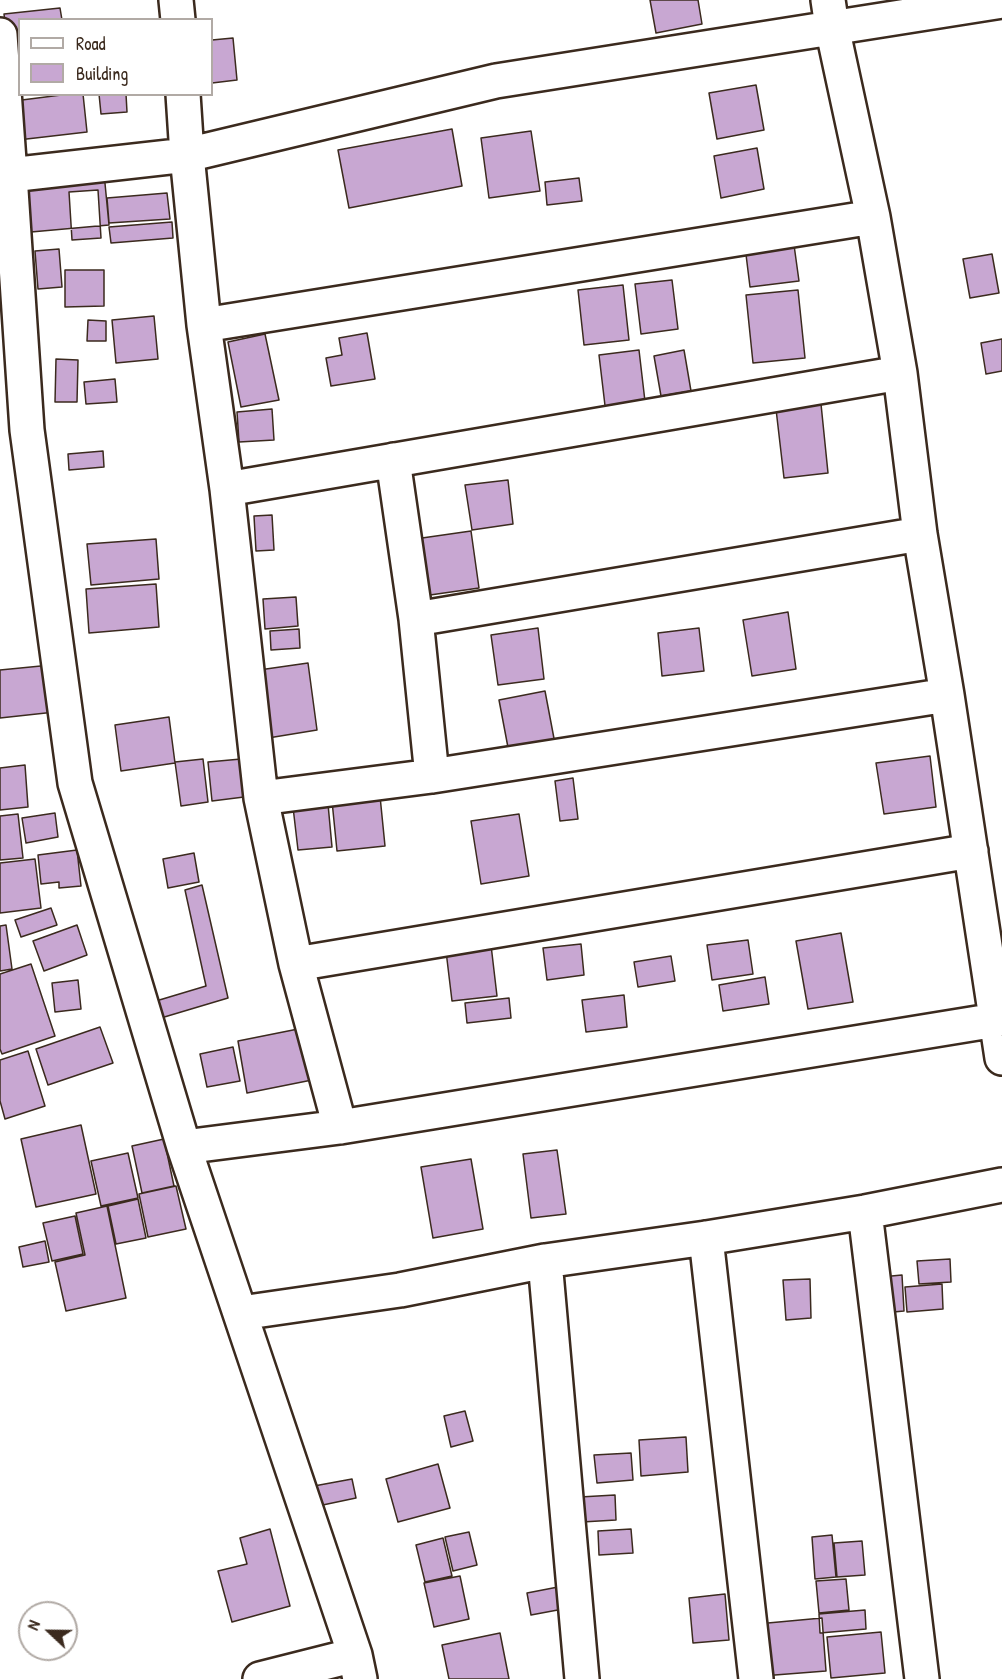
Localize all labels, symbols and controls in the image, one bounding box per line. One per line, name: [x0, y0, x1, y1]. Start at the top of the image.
legend: [18, 18, 213, 96]
text: Road: [76, 31, 106, 56]
text: Building: [76, 61, 128, 86]
north arrow: [18, 1601, 78, 1661]
text: N: [21, 1617, 45, 1633]

